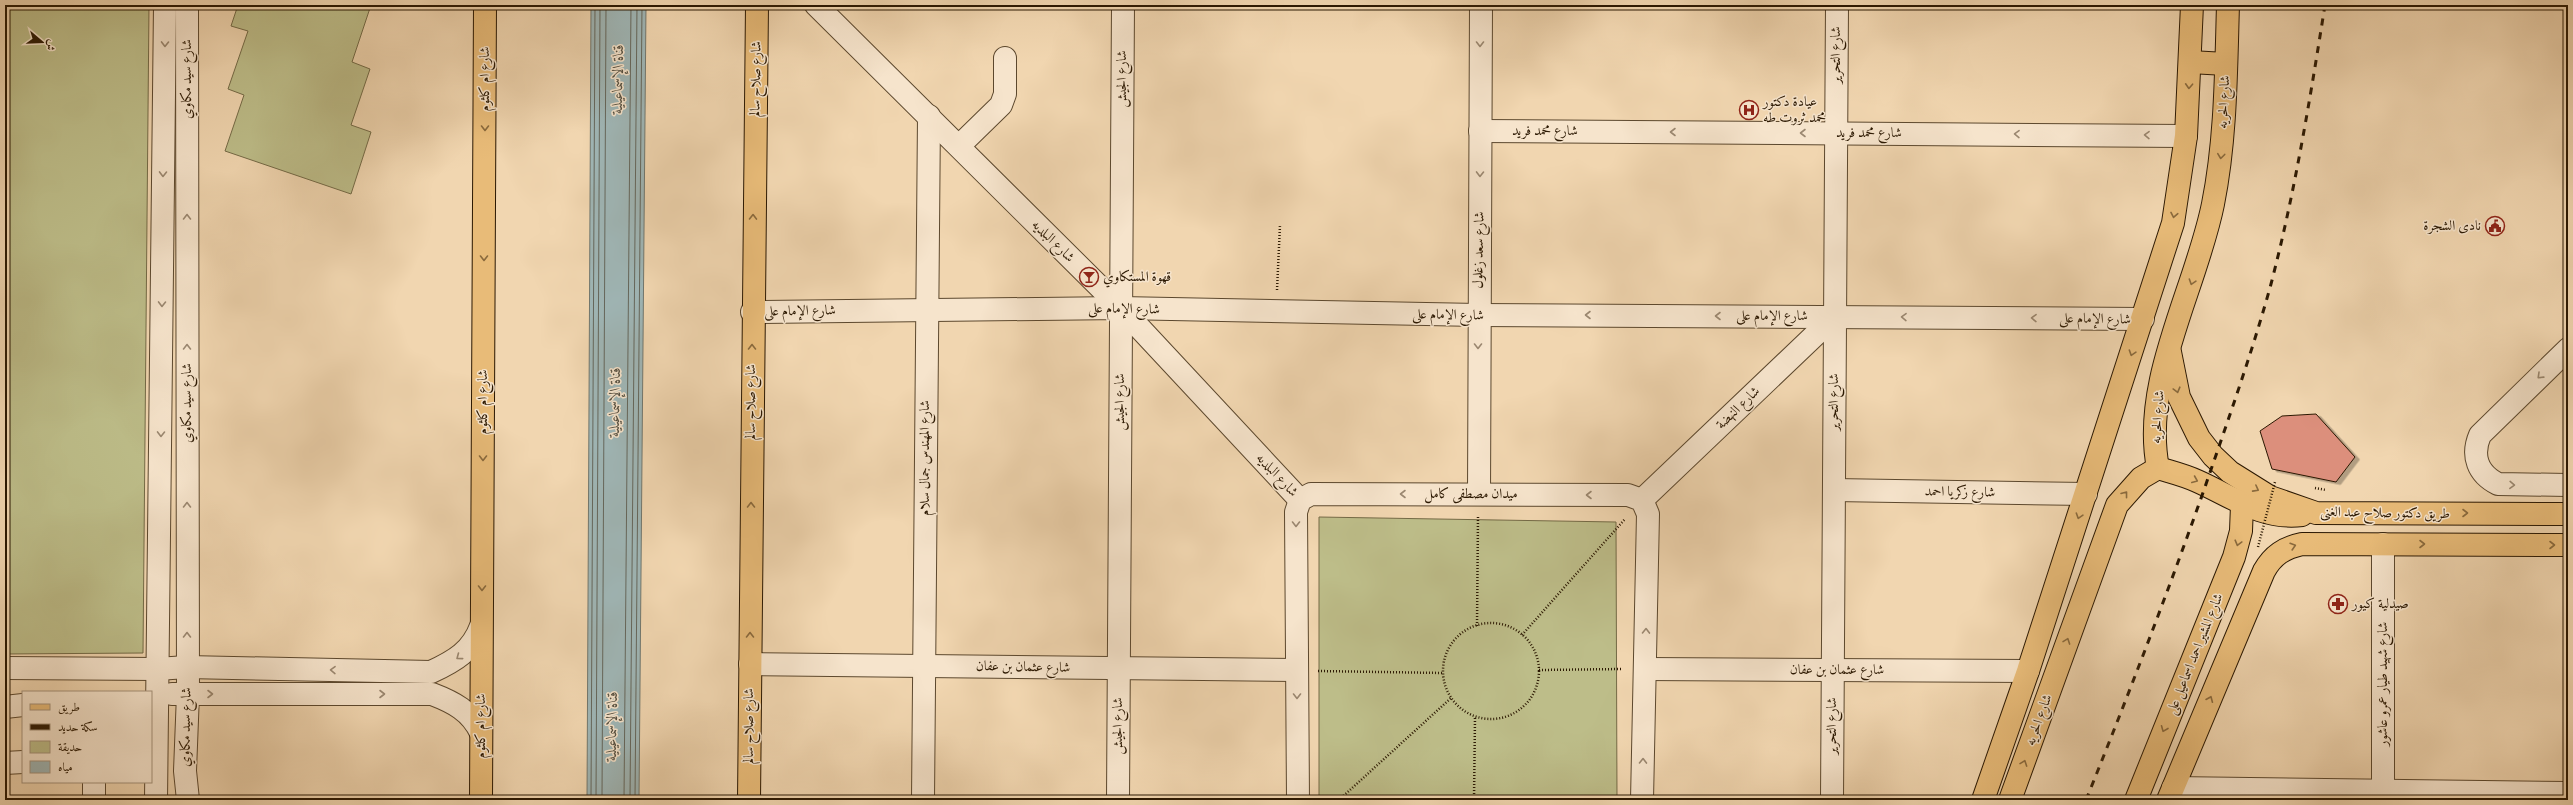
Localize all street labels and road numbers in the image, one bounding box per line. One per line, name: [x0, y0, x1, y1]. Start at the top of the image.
street label: شارع التحرير: [1827, 26, 1847, 86]
street label: شارع سيد مكاوي: [178, 39, 198, 119]
street label: شارع صلاح سالم: [746, 41, 769, 117]
street label: شارع ام كلثوم: [476, 47, 497, 111]
street label: شارع الجيش: [1113, 50, 1133, 108]
street label: شارع الحريه: [2214, 75, 2236, 129]
street label: شارع محمد فريد: [1512, 122, 1578, 142]
street label: شارع محمد فريد: [1836, 124, 1902, 144]
street label: شارع سعد زغلول: [1469, 211, 1491, 289]
street label: شارع البلديه: [1026, 216, 1078, 268]
street label: شارع الإمام على: [1088, 299, 1160, 322]
street label: شارع الإمام على: [764, 301, 836, 324]
street label: شارع الإمام على: [1412, 305, 1484, 328]
street label: شارع الإمام على: [1736, 307, 1808, 328]
street label: شارع الإمام على: [2059, 309, 2131, 332]
street label: شارع سيد مكاوي: [178, 363, 198, 443]
street label: شارع صلاح سالم: [742, 364, 763, 440]
street label: شارع ام كلثوم: [474, 370, 495, 434]
street label: شارع الجيش: [1111, 373, 1131, 431]
street label: شارع التحرير: [1825, 373, 1845, 433]
street label: شارع النهضة: [1712, 383, 1765, 435]
street label: شارع الحريه: [2147, 390, 2171, 444]
street label: شارع المهندس جمال سلام: [916, 400, 937, 516]
street label: شارع البلديه: [1251, 449, 1302, 502]
street label: شارع زكريا احمد: [1924, 482, 1996, 504]
street label: ميدان مصطفى كامل: [1424, 485, 1518, 504]
street label: طريق دكتور صلاح عبد الغنى: [2320, 503, 2450, 526]
street label: شارع المشير احمد اسماعيل على: [2162, 591, 2229, 718]
street label: شارع شهيد طيار عمرو عاشور: [2374, 622, 2394, 748]
street label: شارع عثمان بن عفان: [976, 657, 1070, 679]
street label: شارع عثمان بن عفان: [1790, 661, 1884, 681]
street label: شارع سيد مكاوي: [176, 687, 198, 767]
street label: شارع صلاح سالم: [740, 688, 761, 764]
street label: شارع الحريه: [2021, 692, 2059, 749]
street label: شارع ام كلثوم: [472, 694, 493, 758]
street label: شارع الجيش: [1109, 697, 1129, 755]
street label: شارع التحرير: [1823, 697, 1843, 757]

